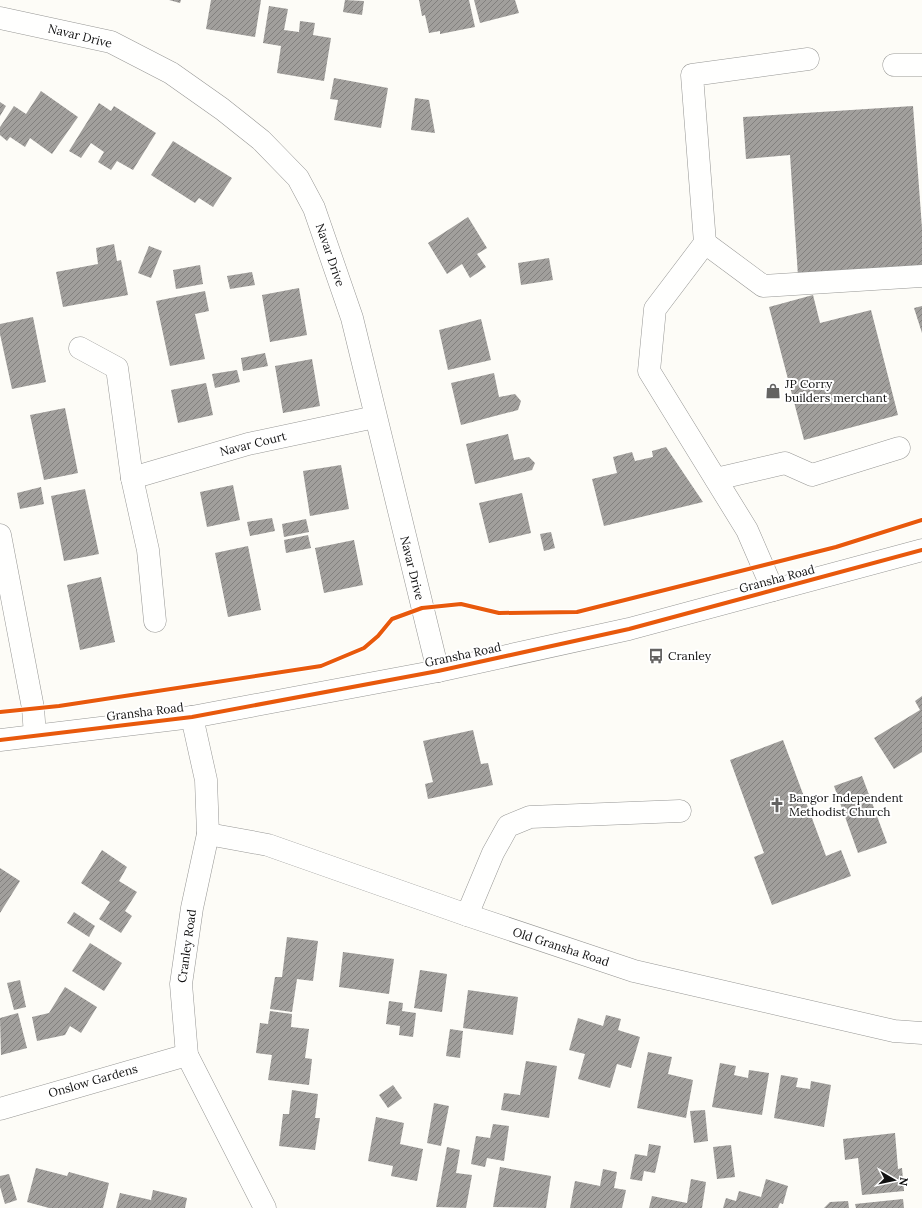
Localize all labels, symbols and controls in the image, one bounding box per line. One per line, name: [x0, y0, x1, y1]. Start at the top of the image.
street label: Navar Drive: [46, 20, 114, 51]
street label: Navar Drive: [313, 221, 348, 289]
place label: JP Corry builders merchant: [784, 376, 888, 405]
shop icon: JP Corry builders merchant: [764, 382, 782, 400]
street label: Navar Court: [218, 428, 288, 459]
street label: Navar Drive: [397, 534, 428, 602]
street label: Gransha Road: [737, 561, 816, 596]
street label: Gransha Road: [423, 639, 502, 670]
bus stop icon: Cranley: [647, 647, 665, 665]
place label: Cranley: [668, 648, 712, 663]
street label: Gransha Road: [105, 699, 184, 724]
place label: Bangor Independent Methodist Church: [789, 790, 904, 819]
church icon: Bangor Independent Methodist Church: [768, 796, 786, 814]
street label: Cranley Road: [174, 908, 199, 984]
street label: Old Gransha Road: [511, 924, 611, 969]
street label: Onslow Gardens: [46, 1060, 140, 1100]
north arrow: [874, 1160, 914, 1200]
text: N: [896, 1176, 911, 1187]

